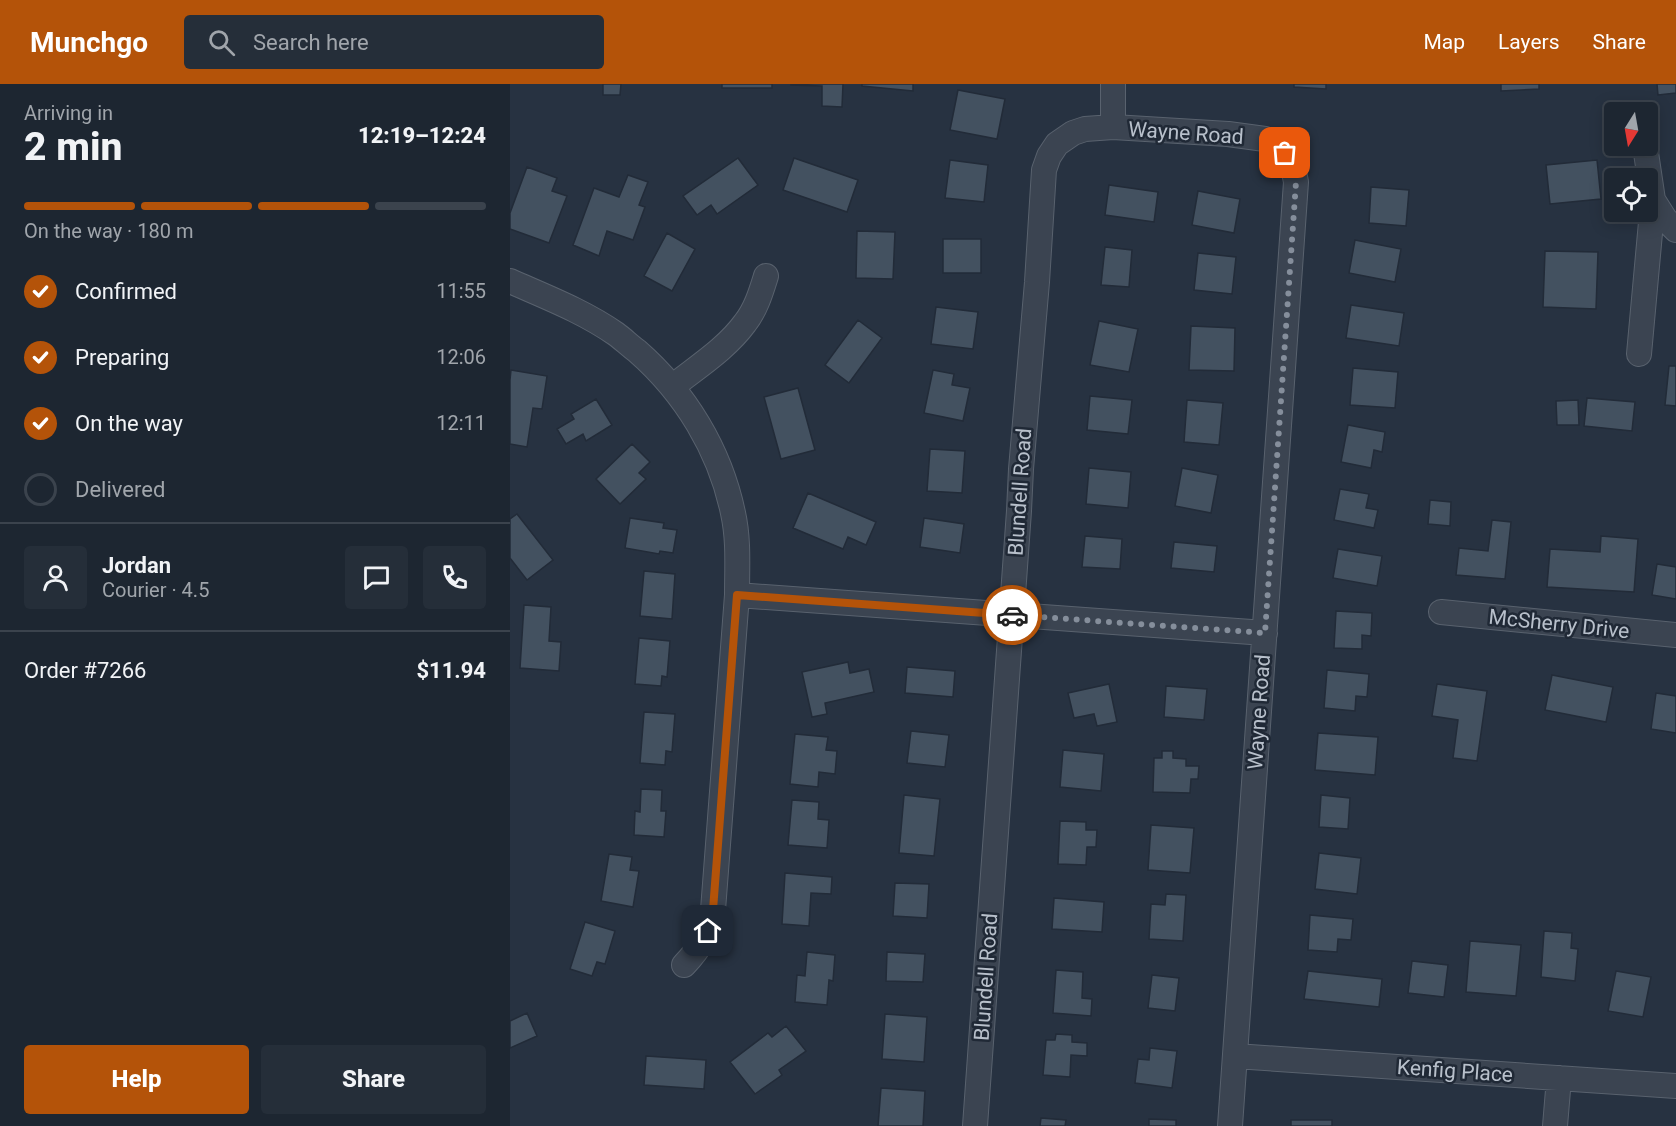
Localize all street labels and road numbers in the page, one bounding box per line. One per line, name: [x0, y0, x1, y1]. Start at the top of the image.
street label: Wayne Road: [1127, 117, 1245, 149]
street label: Blundell Road: [1004, 427, 1036, 557]
street label: McSherry Drive: [1488, 605, 1630, 643]
street label: Wayne Road: [1243, 653, 1275, 771]
street label: Blundell Road: [970, 912, 1002, 1042]
street label: Kenfig Place: [1396, 1055, 1514, 1087]

